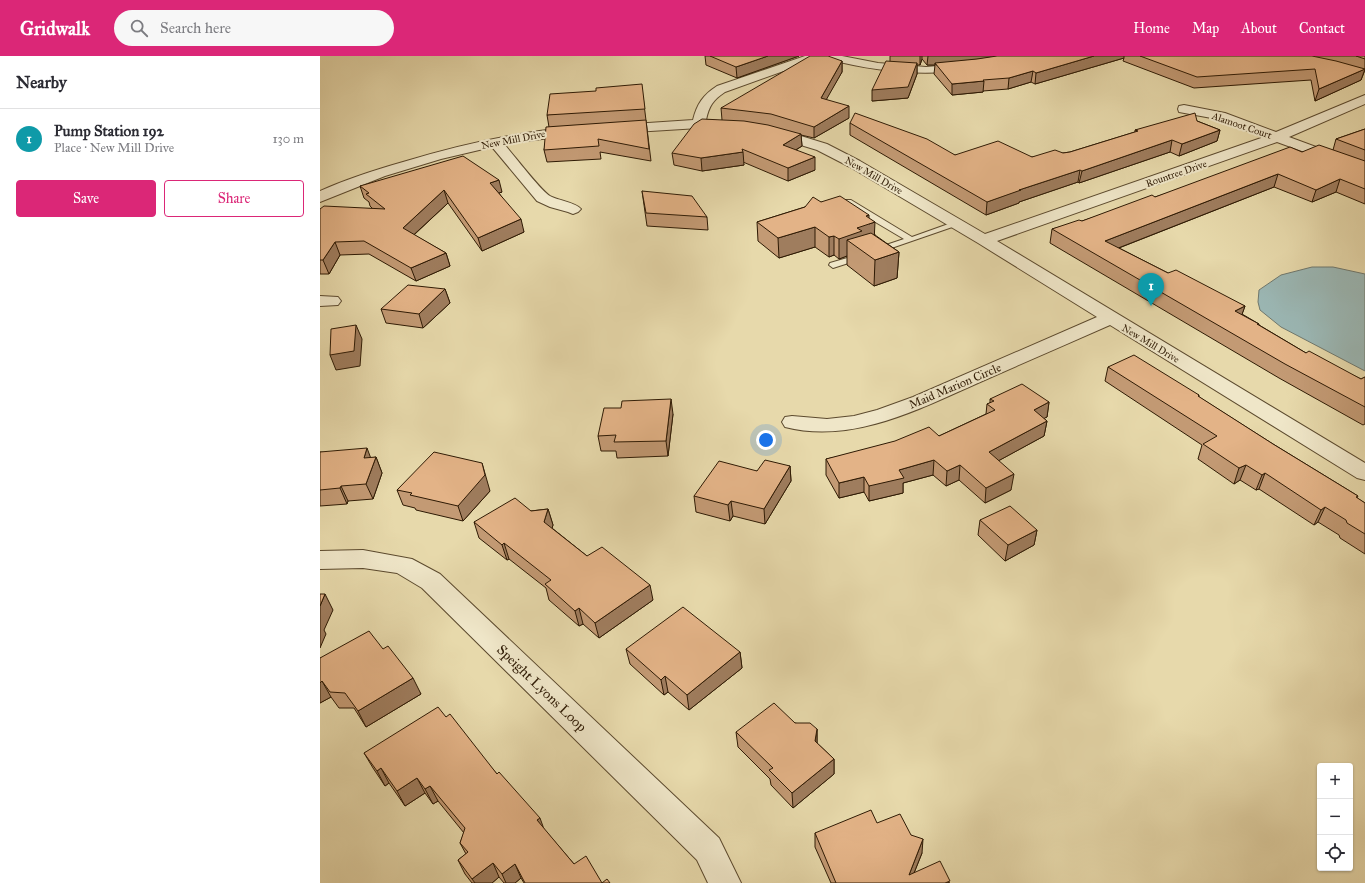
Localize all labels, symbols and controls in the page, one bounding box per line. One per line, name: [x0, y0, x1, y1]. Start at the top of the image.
search box: [114, 10, 394, 46]
text: Gridwalk: [20, 17, 90, 40]
icon: search: [128, 17, 150, 39]
text: Search here: [160, 19, 231, 37]
text: Home: [1133, 20, 1170, 37]
text: Map: [1192, 20, 1219, 37]
text: About: [1241, 20, 1277, 37]
text: Contact: [1299, 20, 1345, 37]
text: Nearby: [16, 72, 67, 93]
street label: Alamoot Court: [1209, 110, 1274, 142]
text: Pump Station 192: [54, 122, 164, 140]
street label: New Mill Drive: [480, 128, 546, 152]
text: 1: [26, 131, 32, 147]
text: 130 m: [272, 131, 304, 147]
text: Place · New Mill Drive: [54, 140, 174, 156]
street label: New Mill Drive: [842, 154, 905, 197]
street label: Rountree Drive: [1144, 158, 1208, 190]
button: Save: [16, 180, 156, 217]
button: Share: [164, 180, 304, 217]
pin: 1: [1138, 273, 1164, 306]
street label: New Mill Drive: [1120, 322, 1181, 366]
street label: Maid Marion Circle: [907, 360, 1003, 412]
your location: [756, 430, 776, 450]
street label: Speight Lyons Loop: [493, 641, 590, 736]
map controls: [1317, 763, 1353, 871]
button: +: [1317, 763, 1353, 799]
button: −: [1317, 799, 1353, 835]
button: locate: [1317, 835, 1353, 871]

